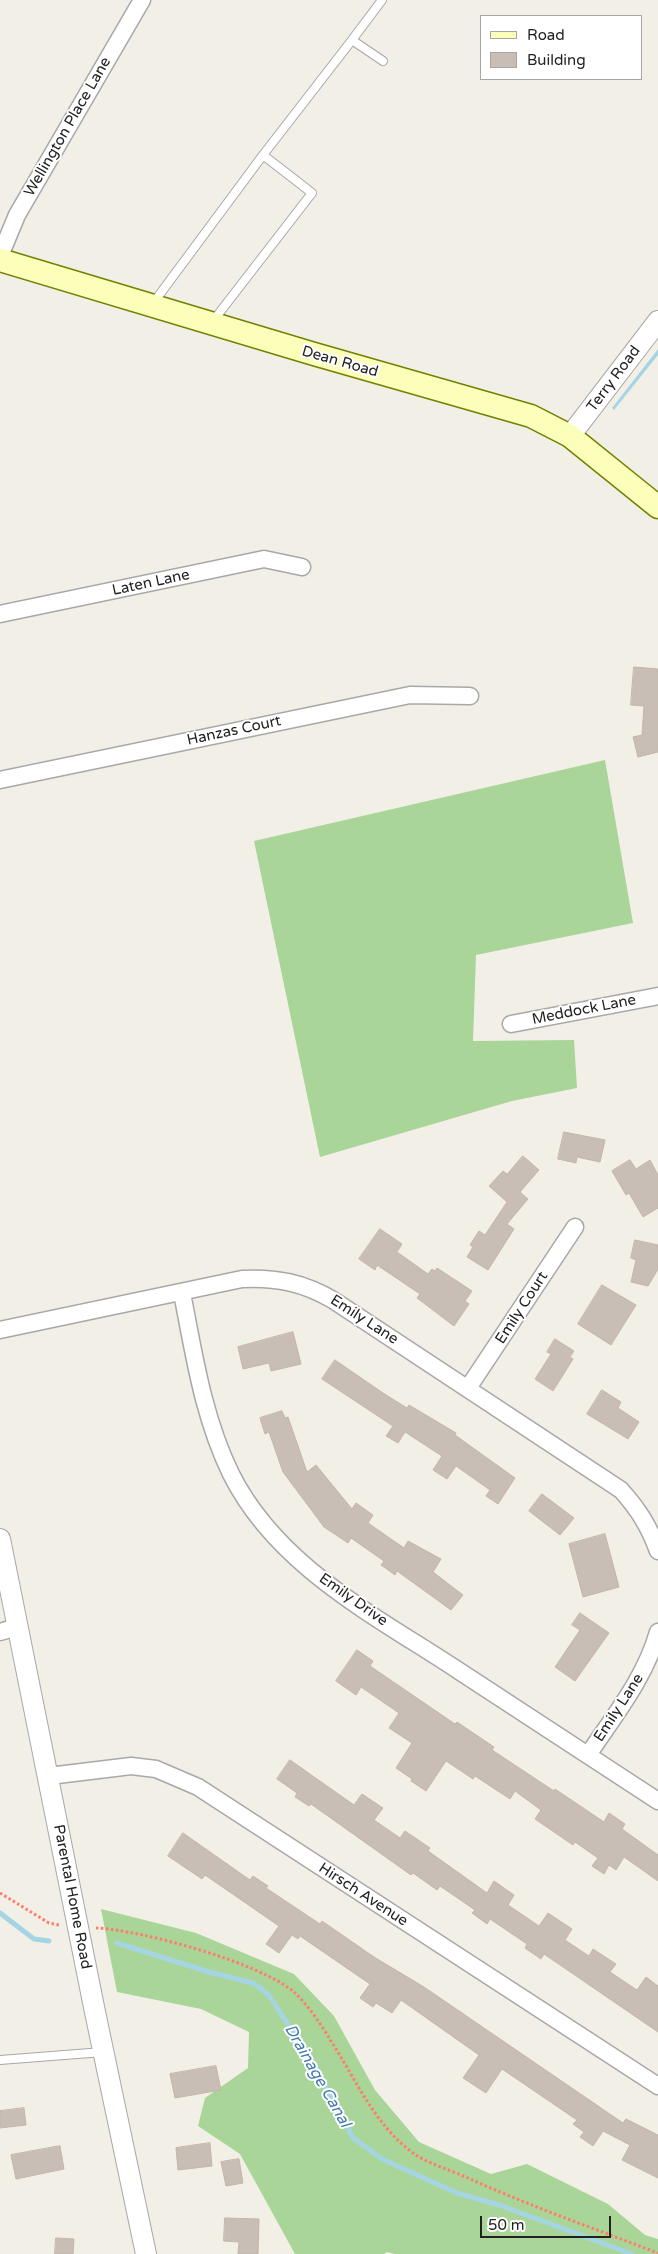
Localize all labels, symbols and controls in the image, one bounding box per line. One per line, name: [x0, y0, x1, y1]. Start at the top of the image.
legend: [480, 15, 643, 80]
text: Road: [527, 26, 565, 44]
text: Building: [527, 51, 586, 69]
street label: Wellington Place Lane: [21, 54, 115, 200]
street label: Dean Road: [300, 343, 380, 381]
street label: Terry Road: [583, 343, 645, 415]
street label: Laten Lane: [111, 566, 191, 600]
street label: Hanzas Court: [185, 712, 283, 750]
street label: Meddock Lane: [530, 991, 638, 1029]
street label: Emily Court: [492, 1268, 552, 1348]
street label: Emily Lane: [327, 1291, 401, 1349]
street label: Emily Drive: [315, 1570, 391, 1630]
street label: Emily Lane: [590, 1671, 648, 1745]
street label: Parental Home Road: [49, 1823, 95, 1971]
street label: Hirsch Avenue: [315, 1860, 411, 1930]
water label: Drainage Canal: [280, 2021, 354, 2131]
scale bar: [483, 2206, 614, 2238]
text: 50 m: [488, 2216, 525, 2234]

